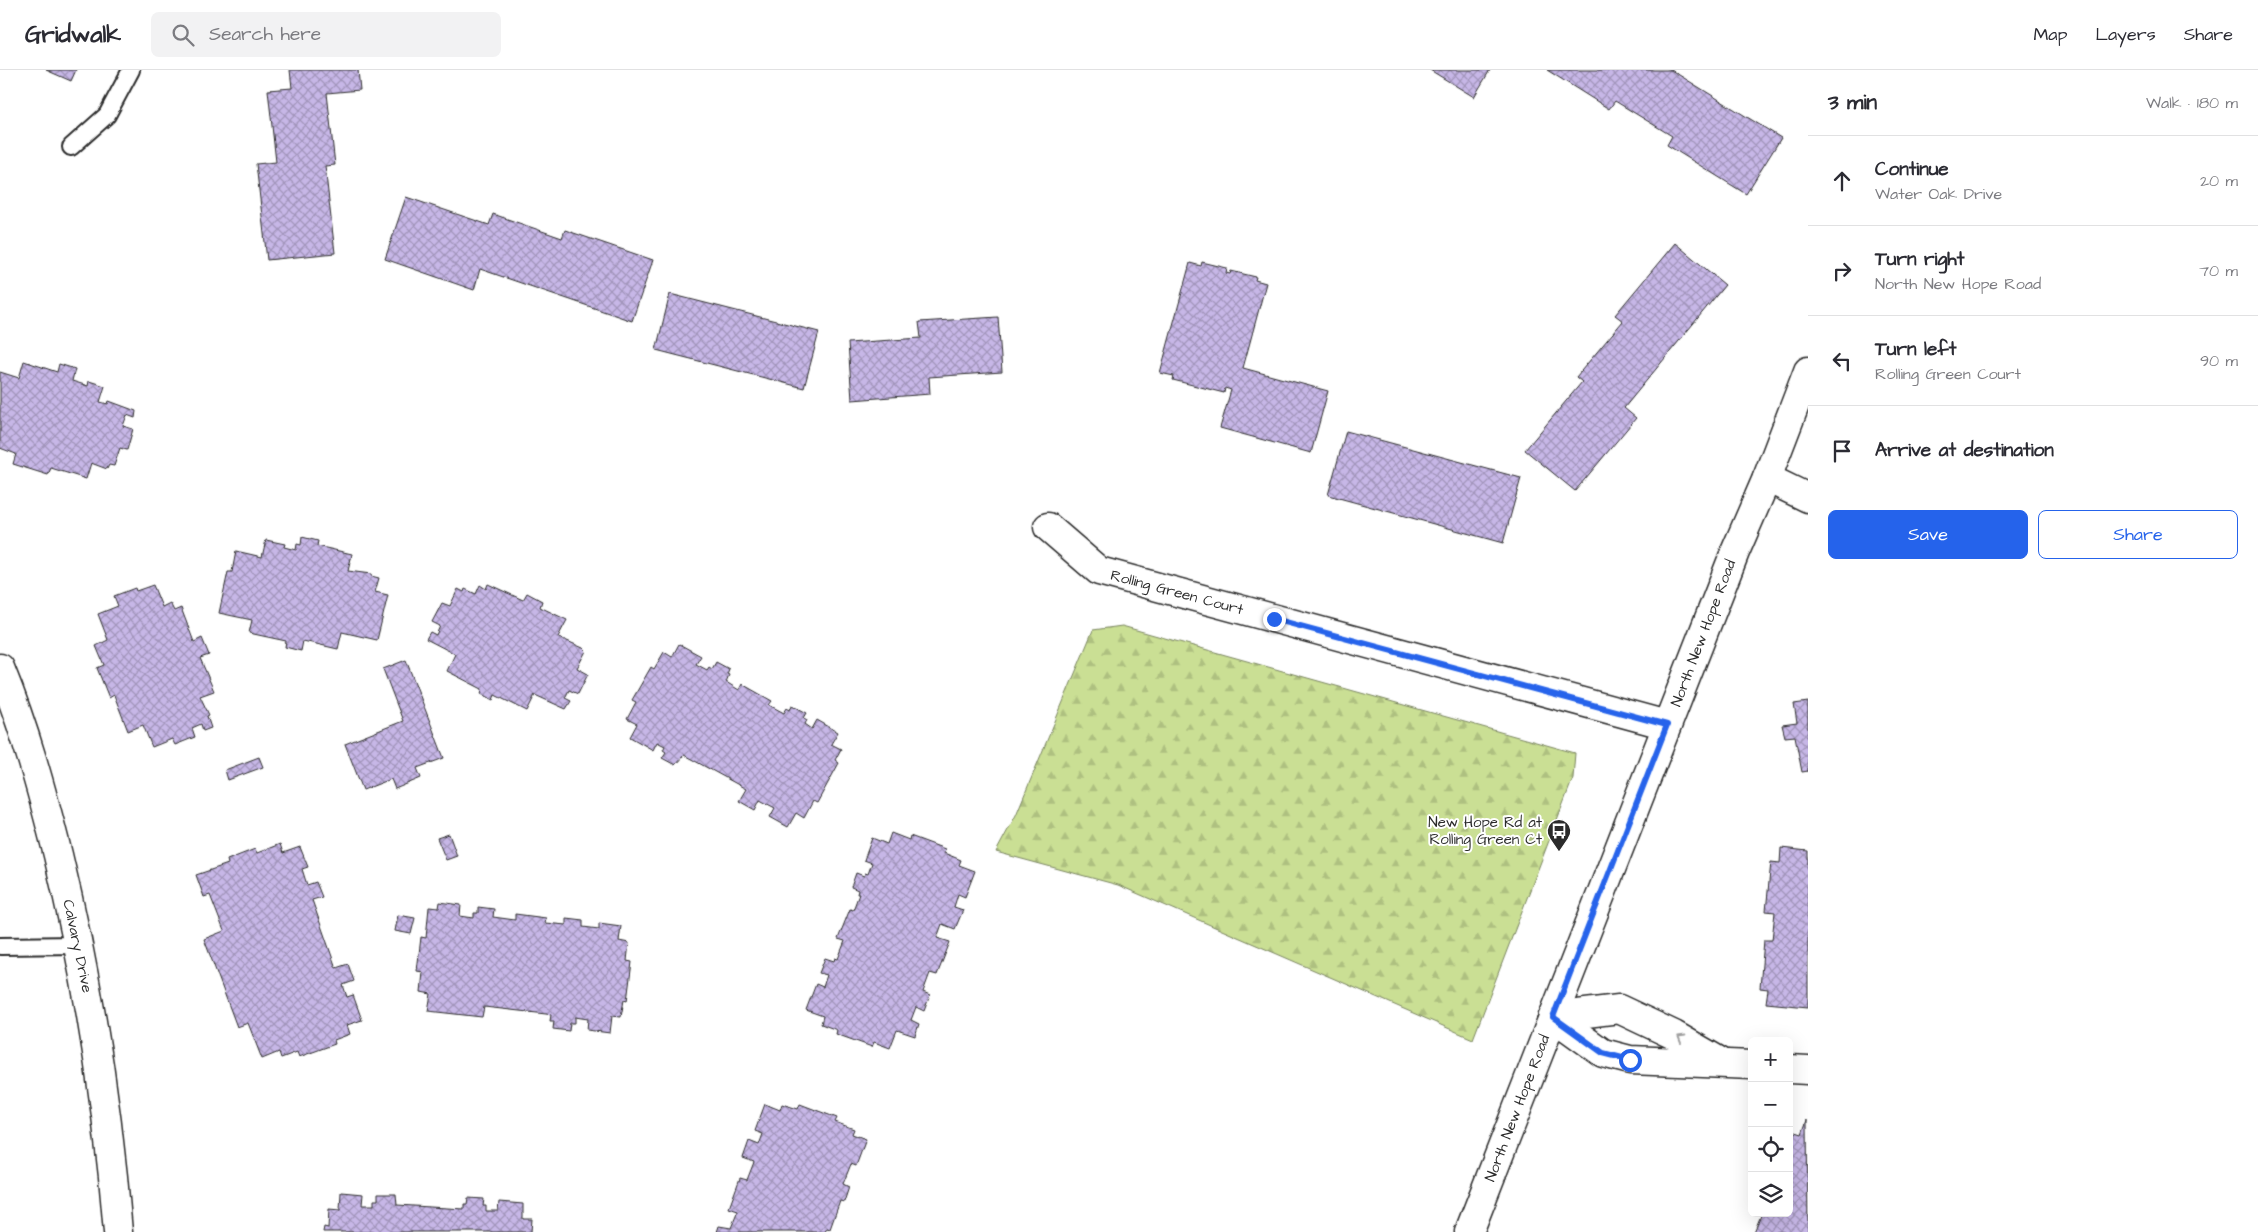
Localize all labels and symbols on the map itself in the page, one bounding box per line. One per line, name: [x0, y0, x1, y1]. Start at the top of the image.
street label: North New Hope Road: [1666, 556, 1741, 710]
street label: Rolling Green Court: [1108, 565, 1246, 621]
route end: [1263, 608, 1286, 631]
place label: New Hope Rd at Rolling Green Ct: [1428, 812, 1542, 851]
bus stop icon: New Hope Rd at Rolling Green Ct: [1546, 818, 1572, 852]
street label: Calvary Drive: [56, 898, 98, 995]
street label: North New Hope Road: [1480, 1031, 1555, 1185]
one-way arrow: [1677, 1035, 1686, 1045]
route start: [1619, 1049, 1642, 1072]

